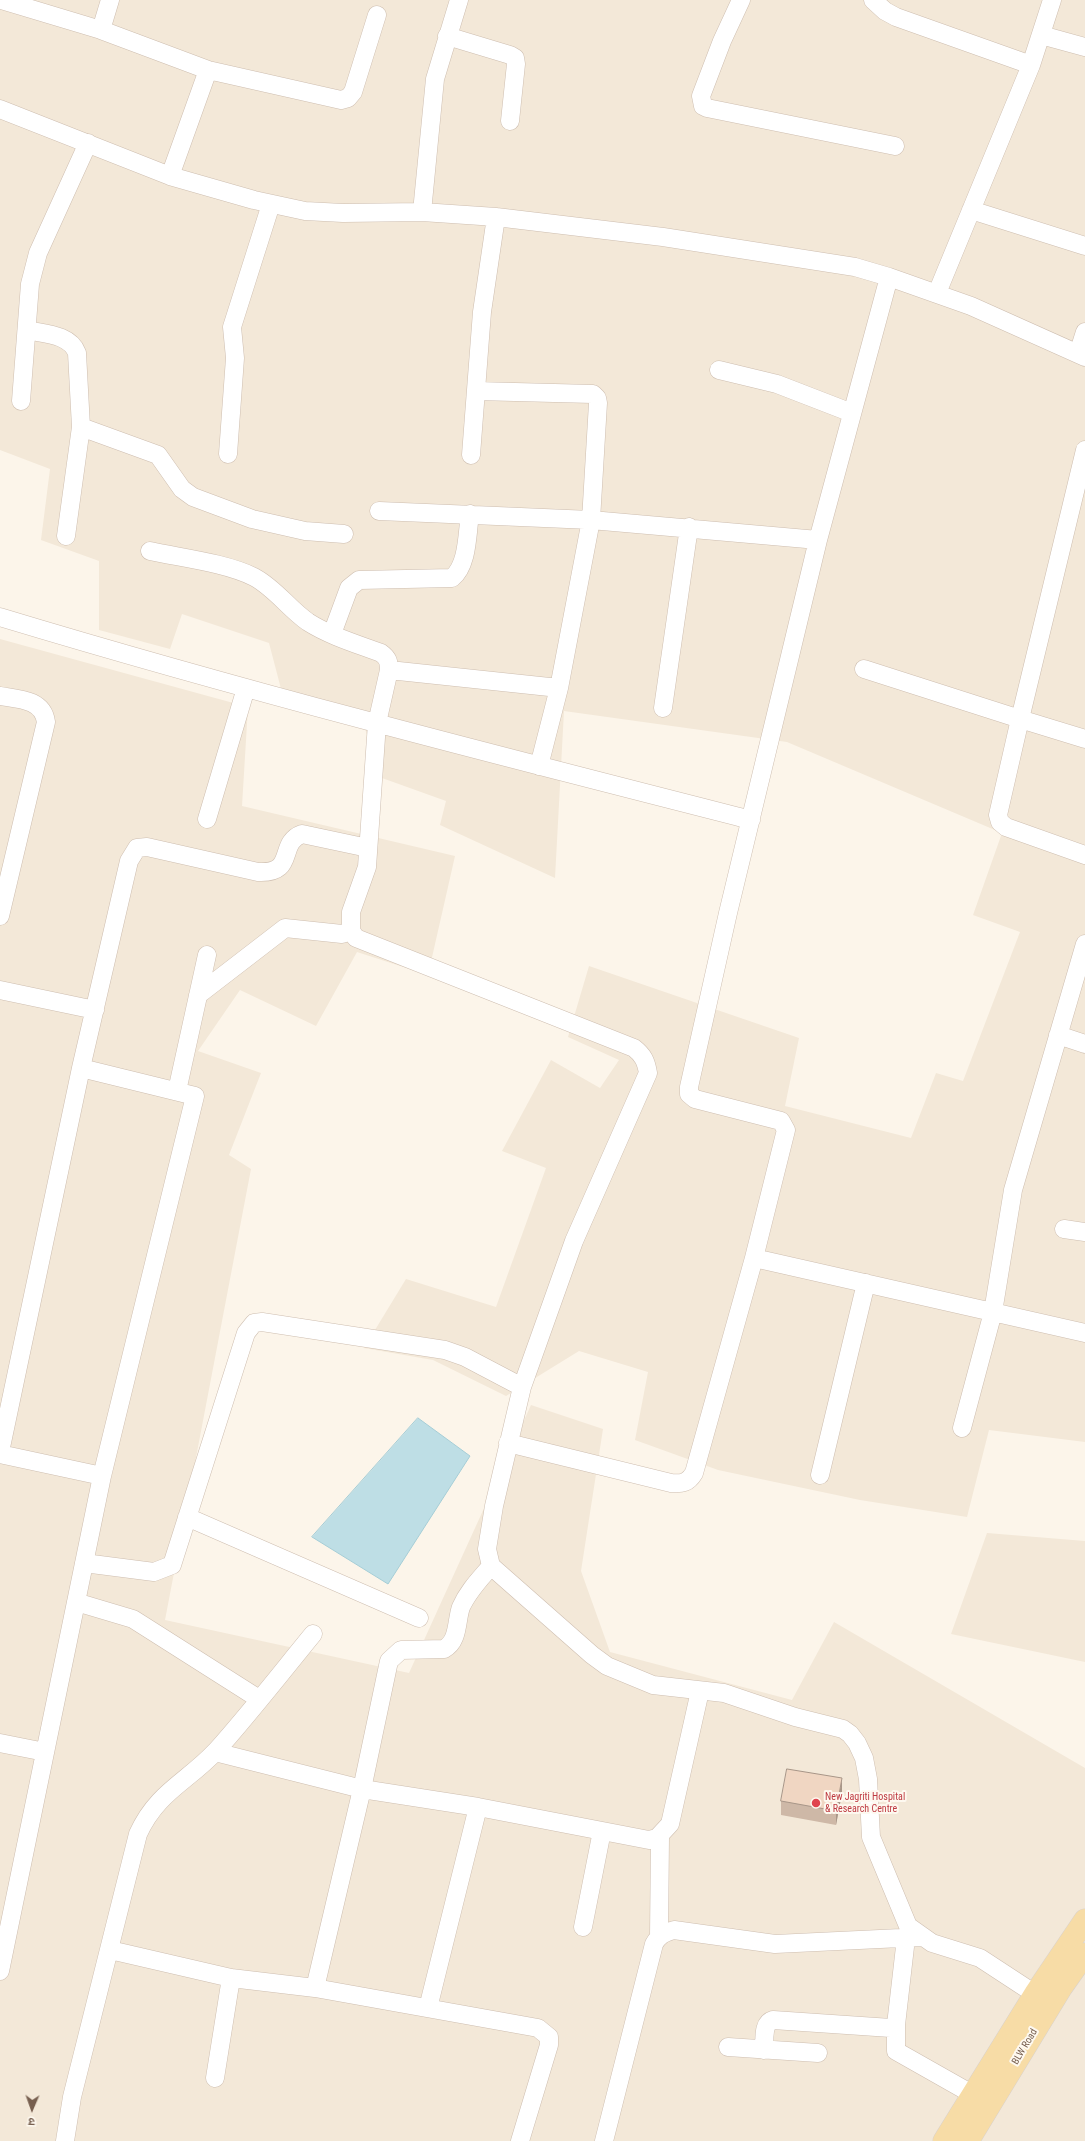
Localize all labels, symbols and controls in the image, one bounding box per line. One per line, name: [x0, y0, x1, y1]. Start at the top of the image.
place label: New Jagriti Hospital & Research Centre: [825, 1791, 905, 1814]
marker: New Jagriti Hospital & Research Centre: [810, 1797, 822, 1809]
street label: BLW Road: [1010, 2027, 1040, 2067]
north arrow: [12, 2089, 52, 2129]
text: उ: [28, 2115, 35, 2128]

